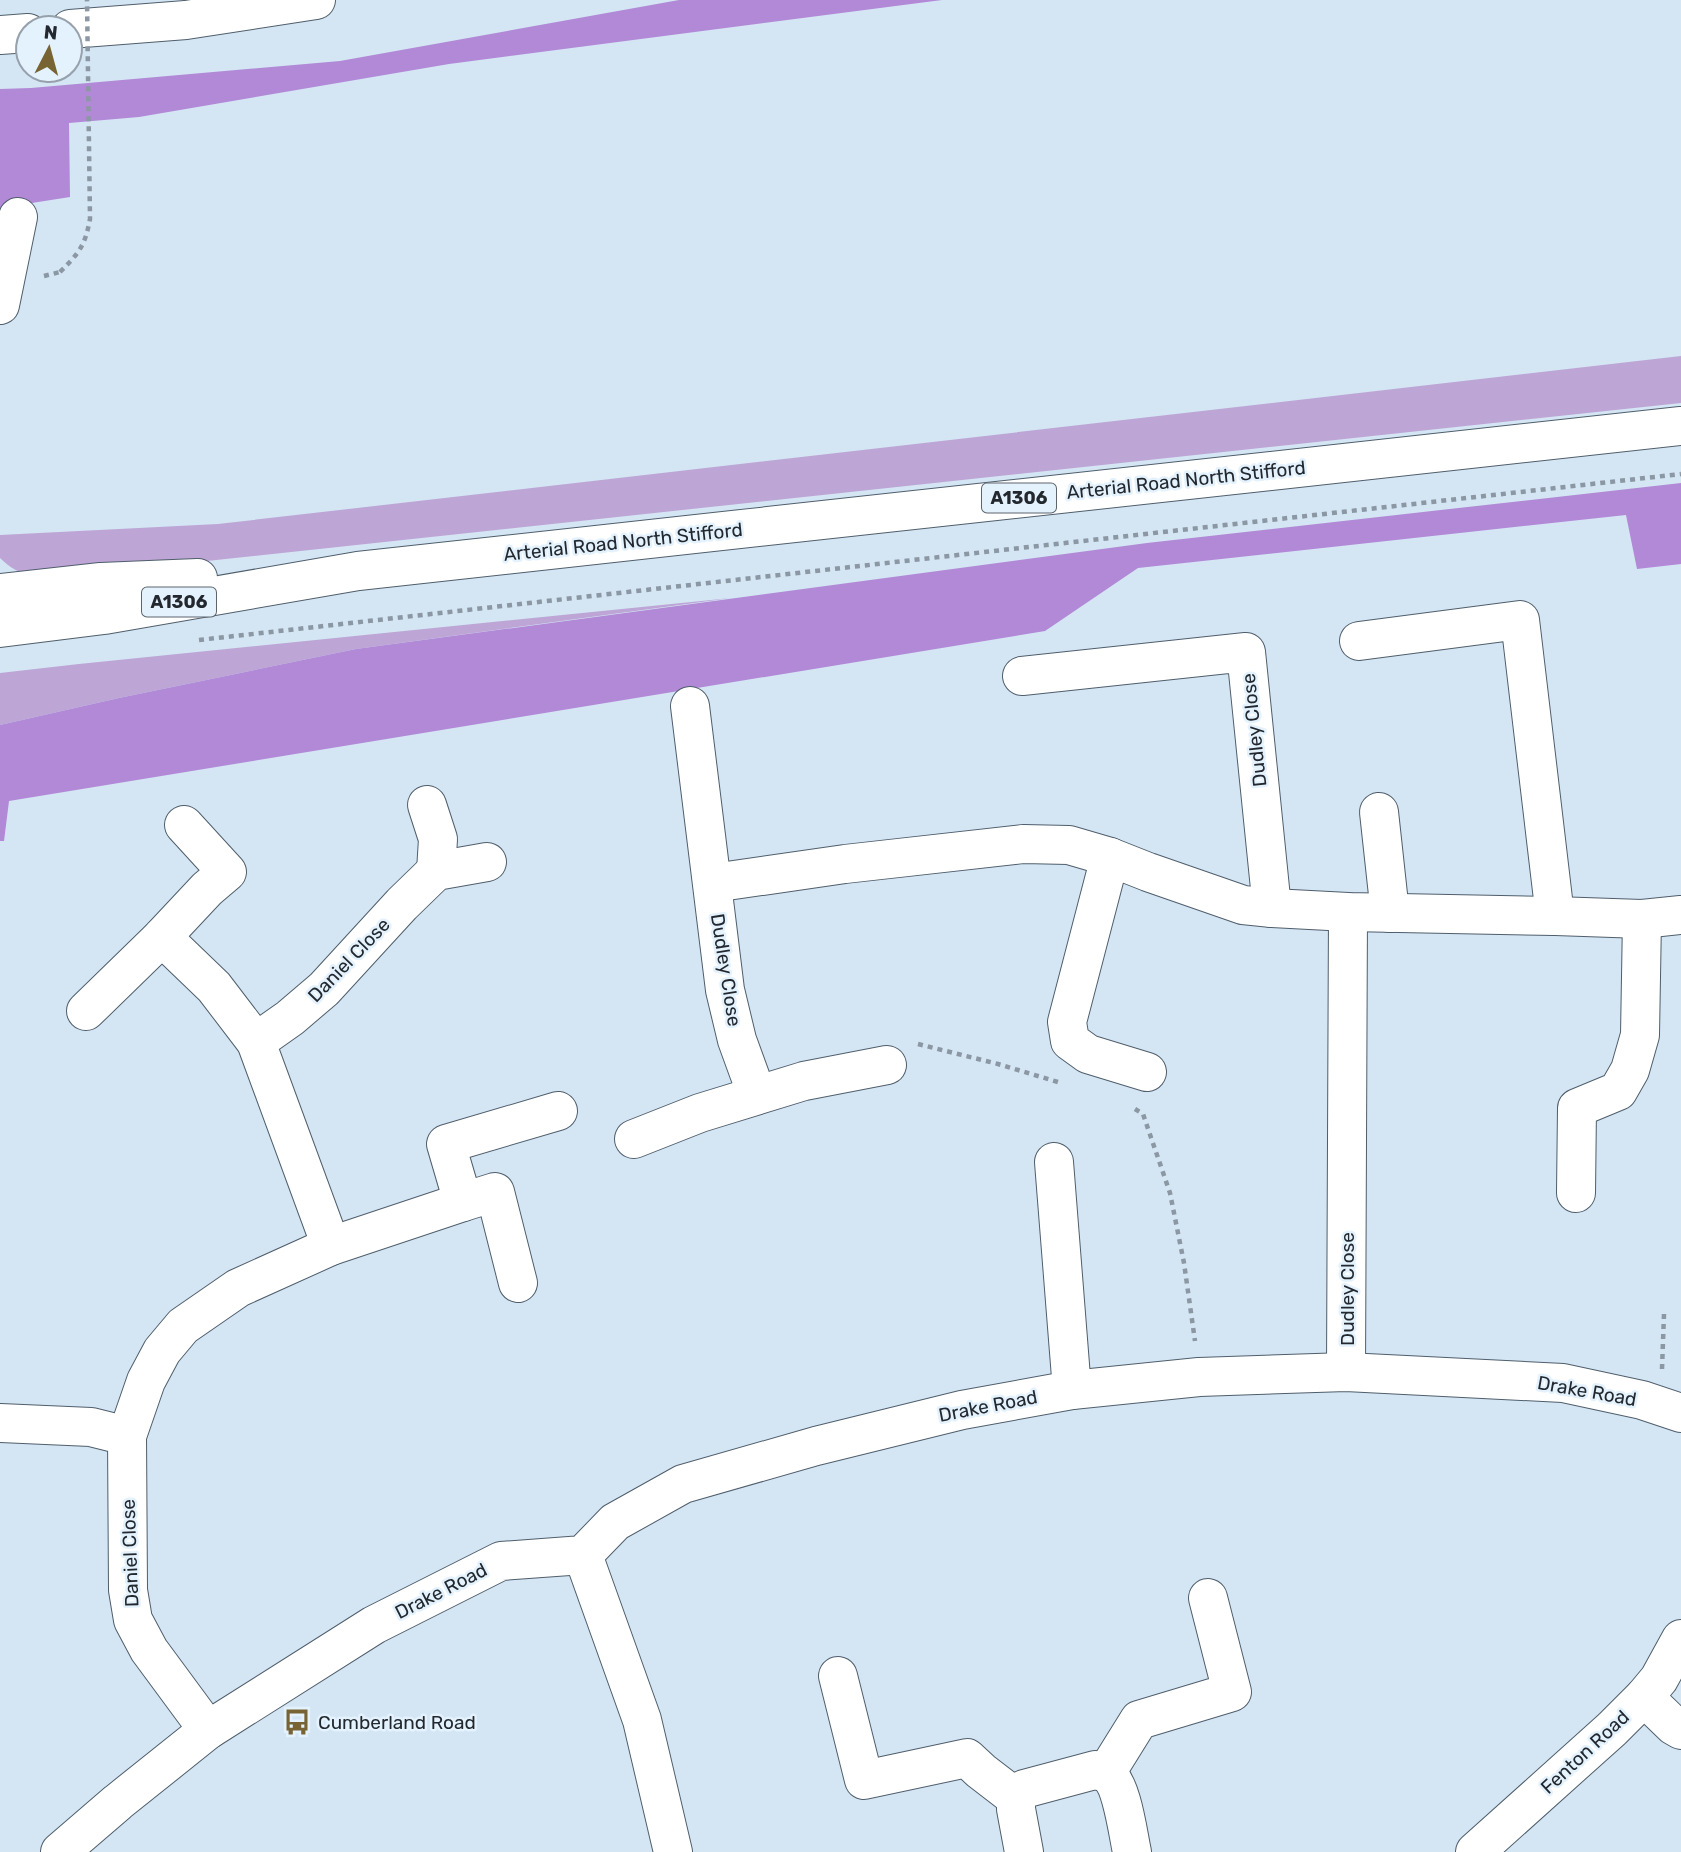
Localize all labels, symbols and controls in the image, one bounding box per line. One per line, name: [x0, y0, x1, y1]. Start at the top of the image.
north arrow: [14, 14, 84, 84]
text: N: [43, 20, 59, 45]
street label: Arterial Road North Stifford: [1065, 456, 1307, 504]
road number: A1306: [982, 484, 1056, 512]
street label: Arterial Road North Stifford: [502, 518, 744, 566]
road number: A1306: [142, 588, 216, 616]
street label: Dudley Close: [1237, 672, 1271, 788]
street label: Dudley Close: [706, 912, 746, 1028]
street label: Daniel Close: [303, 913, 395, 1007]
street label: Dudley Close: [1336, 1232, 1359, 1346]
street label: Drake Road: [1536, 1371, 1638, 1411]
street label: Drake Road: [937, 1385, 1039, 1427]
street label: Daniel Close: [117, 1499, 143, 1607]
street label: Drake Road: [391, 1558, 491, 1624]
street label: Fenton Road: [1536, 1705, 1634, 1799]
bus stop icon: Cumberland Road: [282, 1707, 312, 1737]
place label: Cumberland Road: [318, 1711, 476, 1734]

